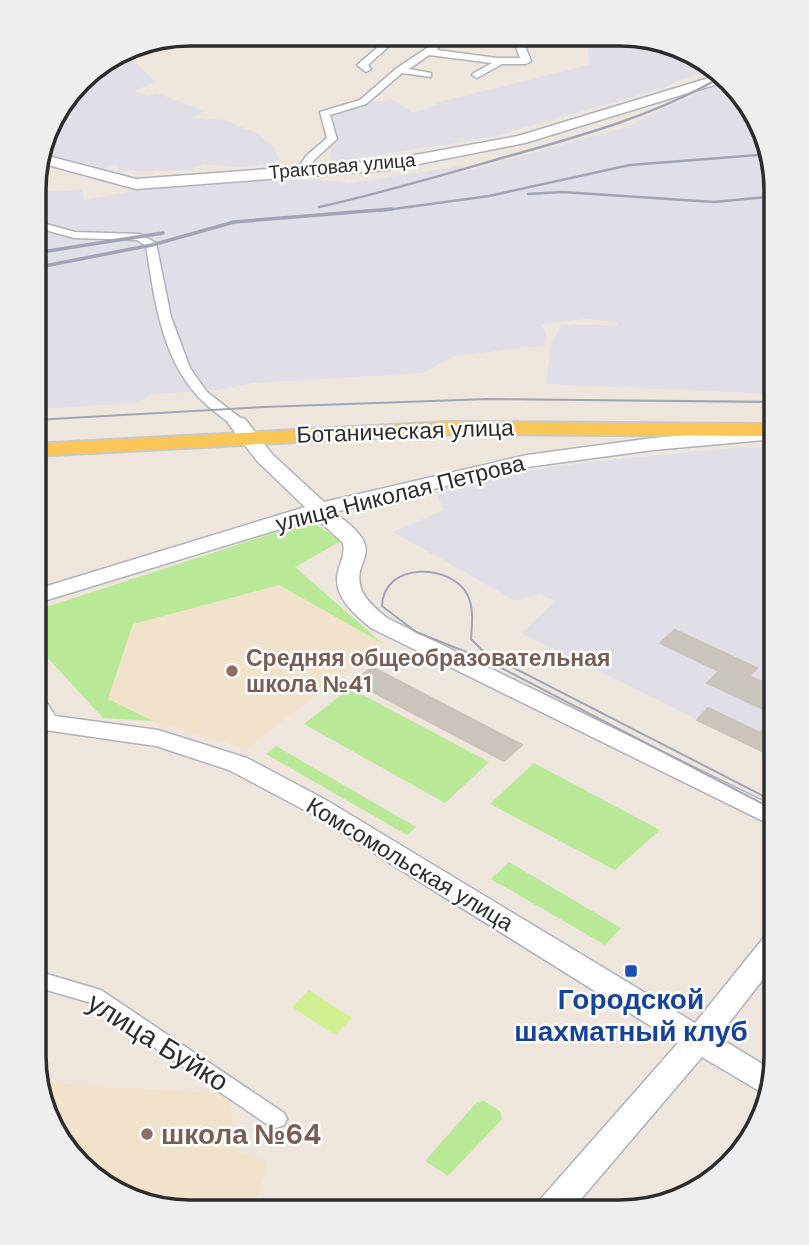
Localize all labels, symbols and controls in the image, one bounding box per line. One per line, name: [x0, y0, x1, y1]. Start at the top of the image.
street label: Трактовая улица: [268, 147, 417, 185]
street label: Ботаническая улица: [296, 412, 514, 450]
street label: улица Николая Петрова: [272, 447, 528, 538]
place label: Средняя общеобразовательная школа №41: [246, 643, 610, 699]
marker: Средняя общеобразовательная школа №41: [224, 663, 240, 679]
street label: Комсомольская улица: [301, 790, 519, 938]
marker: Городской шахматный клуб: [623, 963, 639, 979]
place label: Городской шахматный клуб: [514, 981, 748, 1050]
street label: улица Буйко: [80, 984, 236, 1100]
place label: школа №64: [161, 1116, 322, 1153]
marker: школа №64: [139, 1126, 155, 1142]

